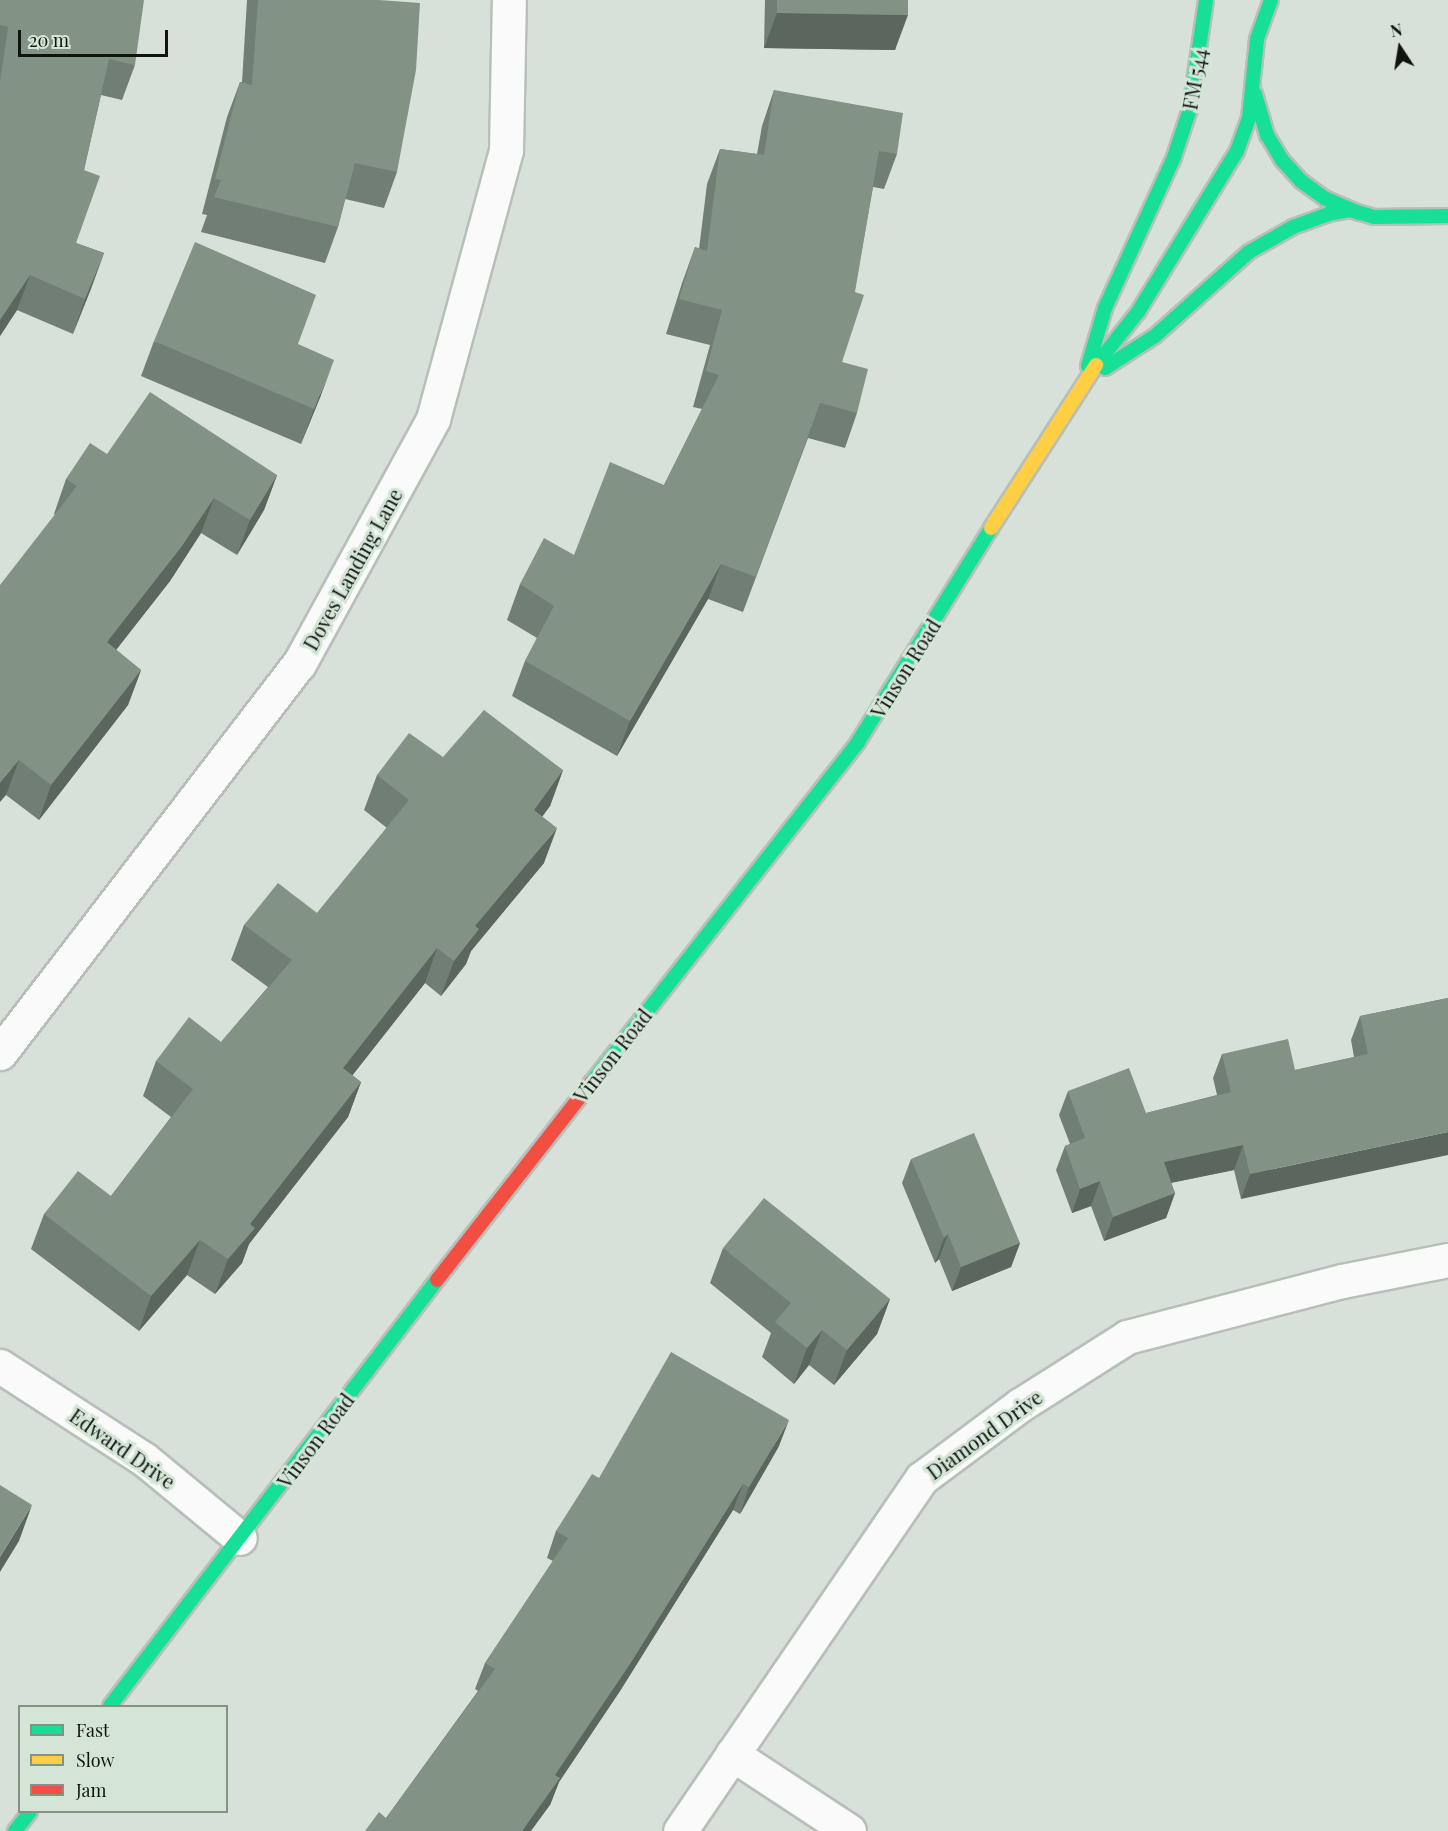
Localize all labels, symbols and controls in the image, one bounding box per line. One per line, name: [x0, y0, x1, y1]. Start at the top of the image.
scale bar: [21, 18, 171, 56]
north arrow: [1370, 18, 1430, 78]
text: N: [1388, 18, 1404, 41]
text: 20 m: [29, 28, 69, 52]
street label: FM 544: [1177, 46, 1211, 112]
street label: Doves Landing Lane: [298, 484, 406, 654]
street label: Vinson Road: [865, 614, 945, 722]
street label: Vinson Road: [568, 1003, 656, 1107]
street label: Diamond Drive: [922, 1384, 1046, 1484]
street label: Vinson Road: [272, 1388, 358, 1492]
street label: Edward Drive: [66, 1403, 180, 1493]
legend: [18, 1705, 228, 1813]
text: Fast: [76, 1718, 109, 1742]
text: Slow: [76, 1748, 114, 1772]
text: Jam: [76, 1778, 106, 1802]

